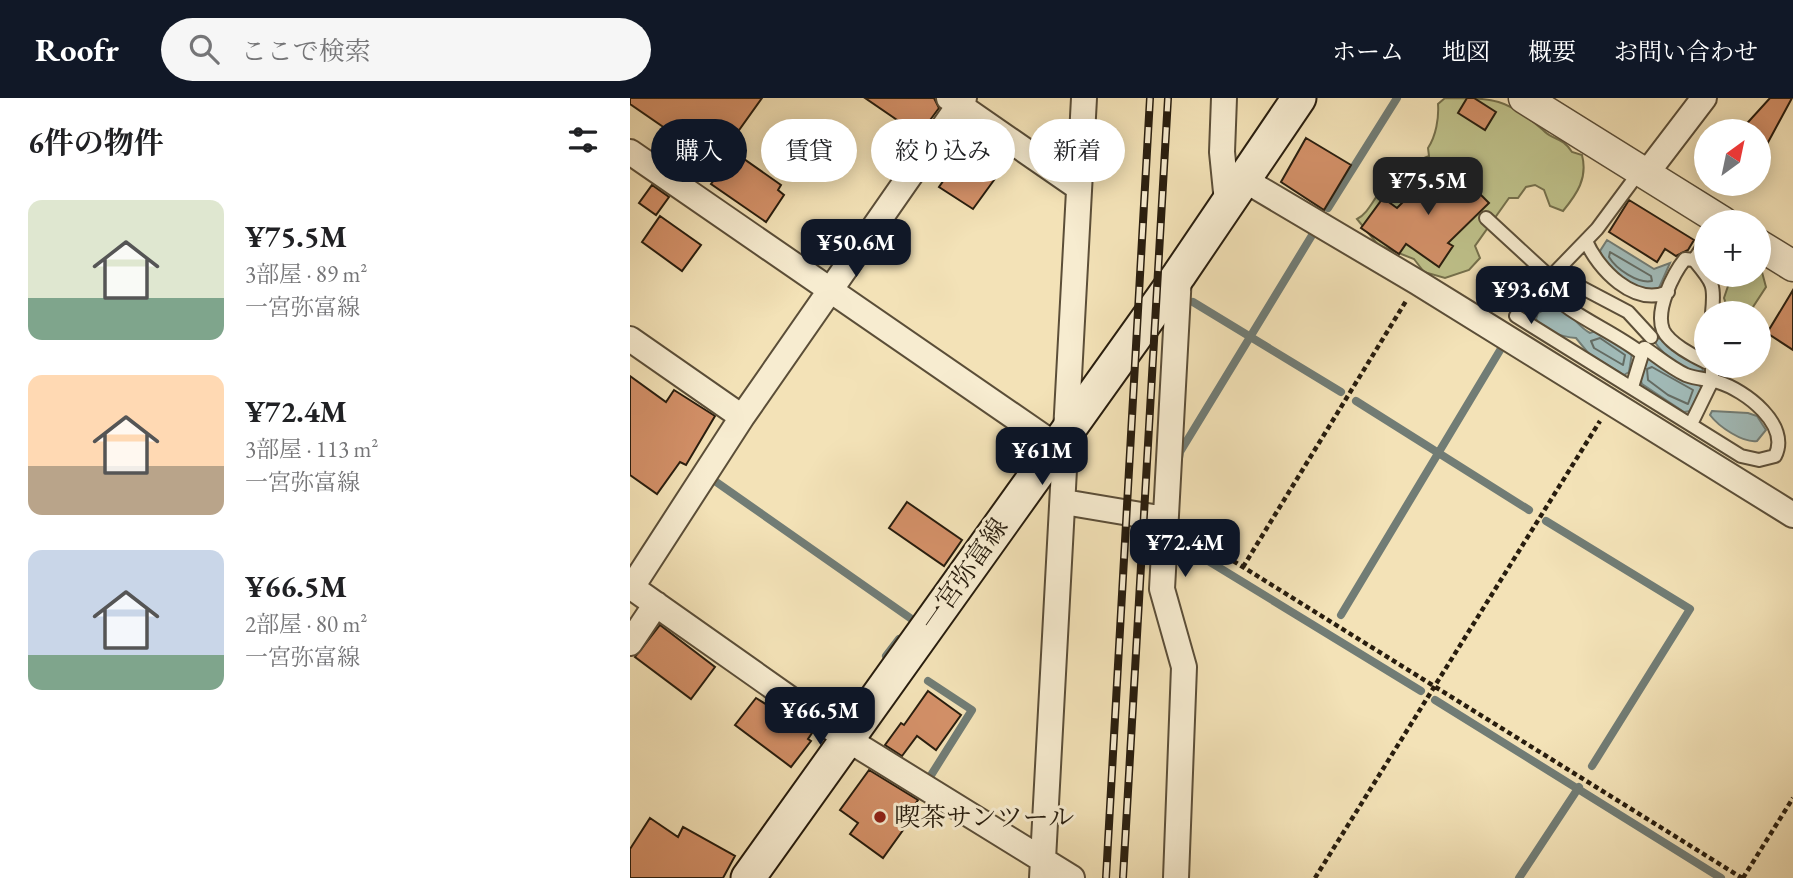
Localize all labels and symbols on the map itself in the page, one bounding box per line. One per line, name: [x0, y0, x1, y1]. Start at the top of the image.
north arrow: [1694, 119, 1771, 196]
pin: ¥75.5M: [1371, 158, 1485, 217]
pin: ¥50.6M: [799, 220, 913, 279]
pin: ¥93.6M: [1474, 266, 1588, 326]
pin: ¥61M: [1001, 428, 1083, 487]
street label: 一宮弥富線: [913, 511, 1015, 637]
pin: ¥72.4M: [1128, 519, 1242, 579]
pin: ¥66.5M: [763, 688, 877, 747]
place label: 喫茶サンツール: [894, 800, 1074, 834]
marker: 喫茶サンツール: [872, 809, 888, 825]

